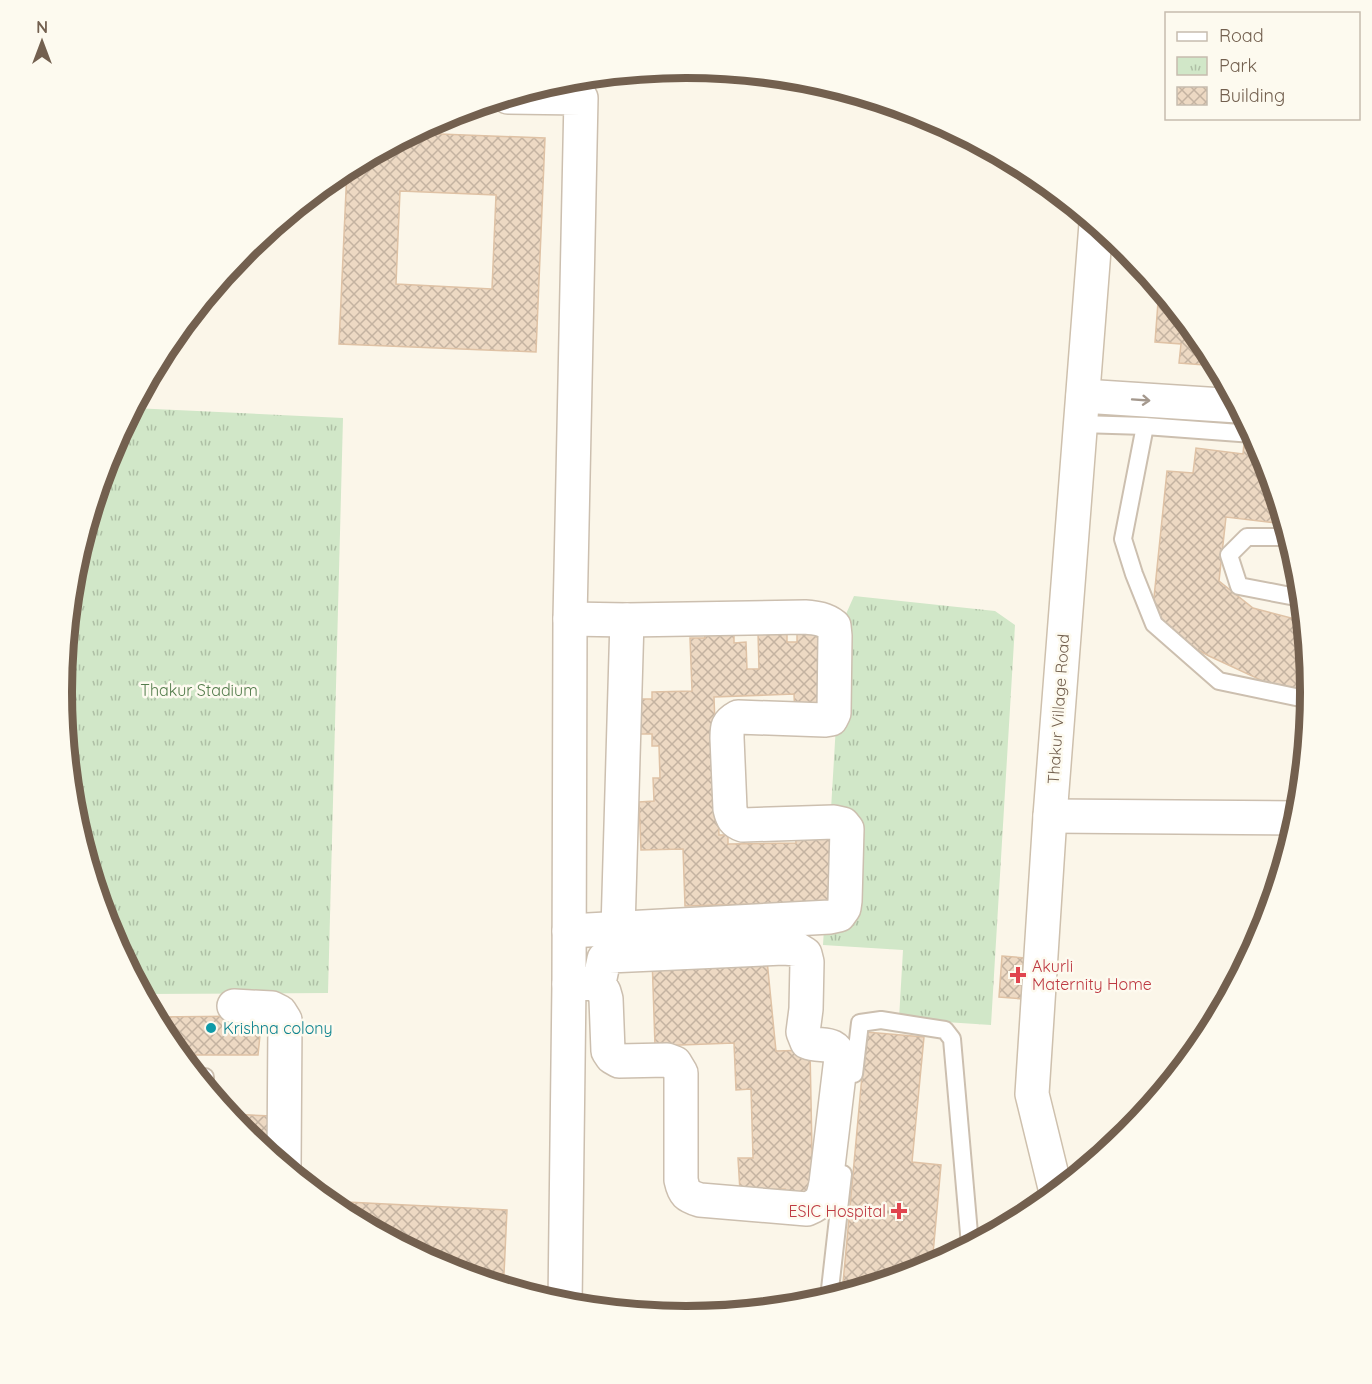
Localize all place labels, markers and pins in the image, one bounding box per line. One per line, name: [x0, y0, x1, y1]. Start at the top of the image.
place label: Akurli Maternity Home: [1032, 956, 1152, 994]
marker: Akurli Maternity Home: [1009, 966, 1027, 984]
place label: Krishna colony: [223, 1018, 333, 1038]
marker: Krishna colony: [204, 1021, 218, 1035]
place label: ESIC Hospital: [788, 1201, 886, 1221]
marker: ESIC Hospital: [890, 1202, 908, 1220]

